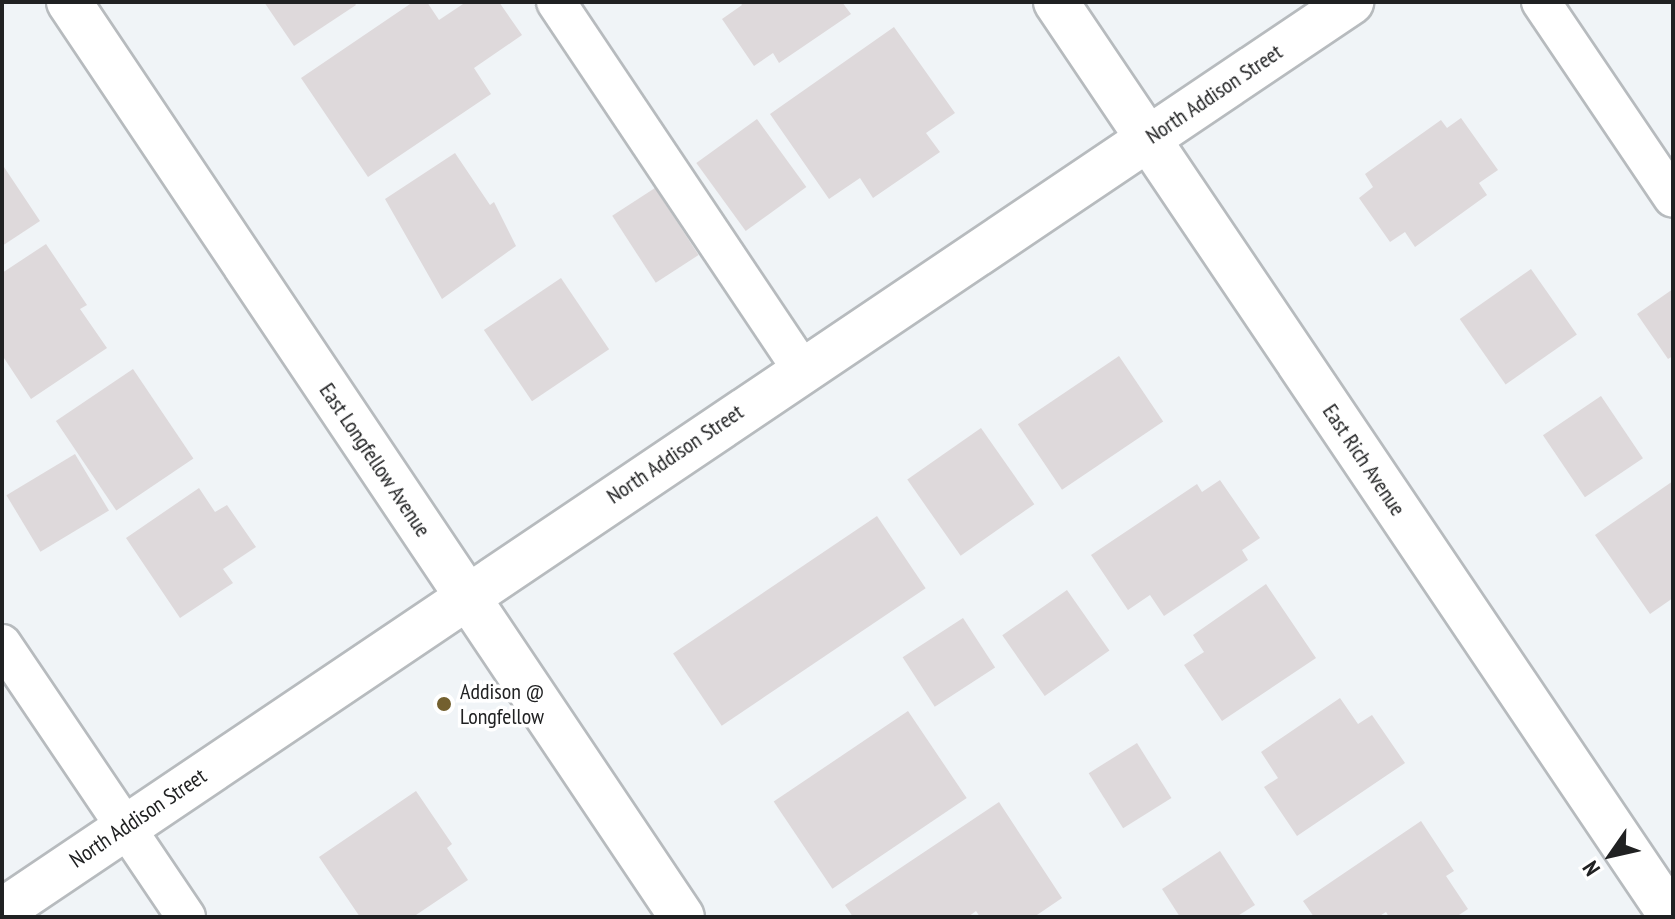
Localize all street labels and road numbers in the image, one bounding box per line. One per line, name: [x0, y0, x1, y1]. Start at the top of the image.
street label: North Addison Street: [1141, 39, 1287, 149]
street label: East Longfellow Avenue: [314, 378, 436, 542]
street label: North Addison Street: [602, 399, 748, 509]
street label: East Rich Avenue: [1317, 399, 1411, 521]
street label: North Addison Street: [65, 763, 211, 873]

